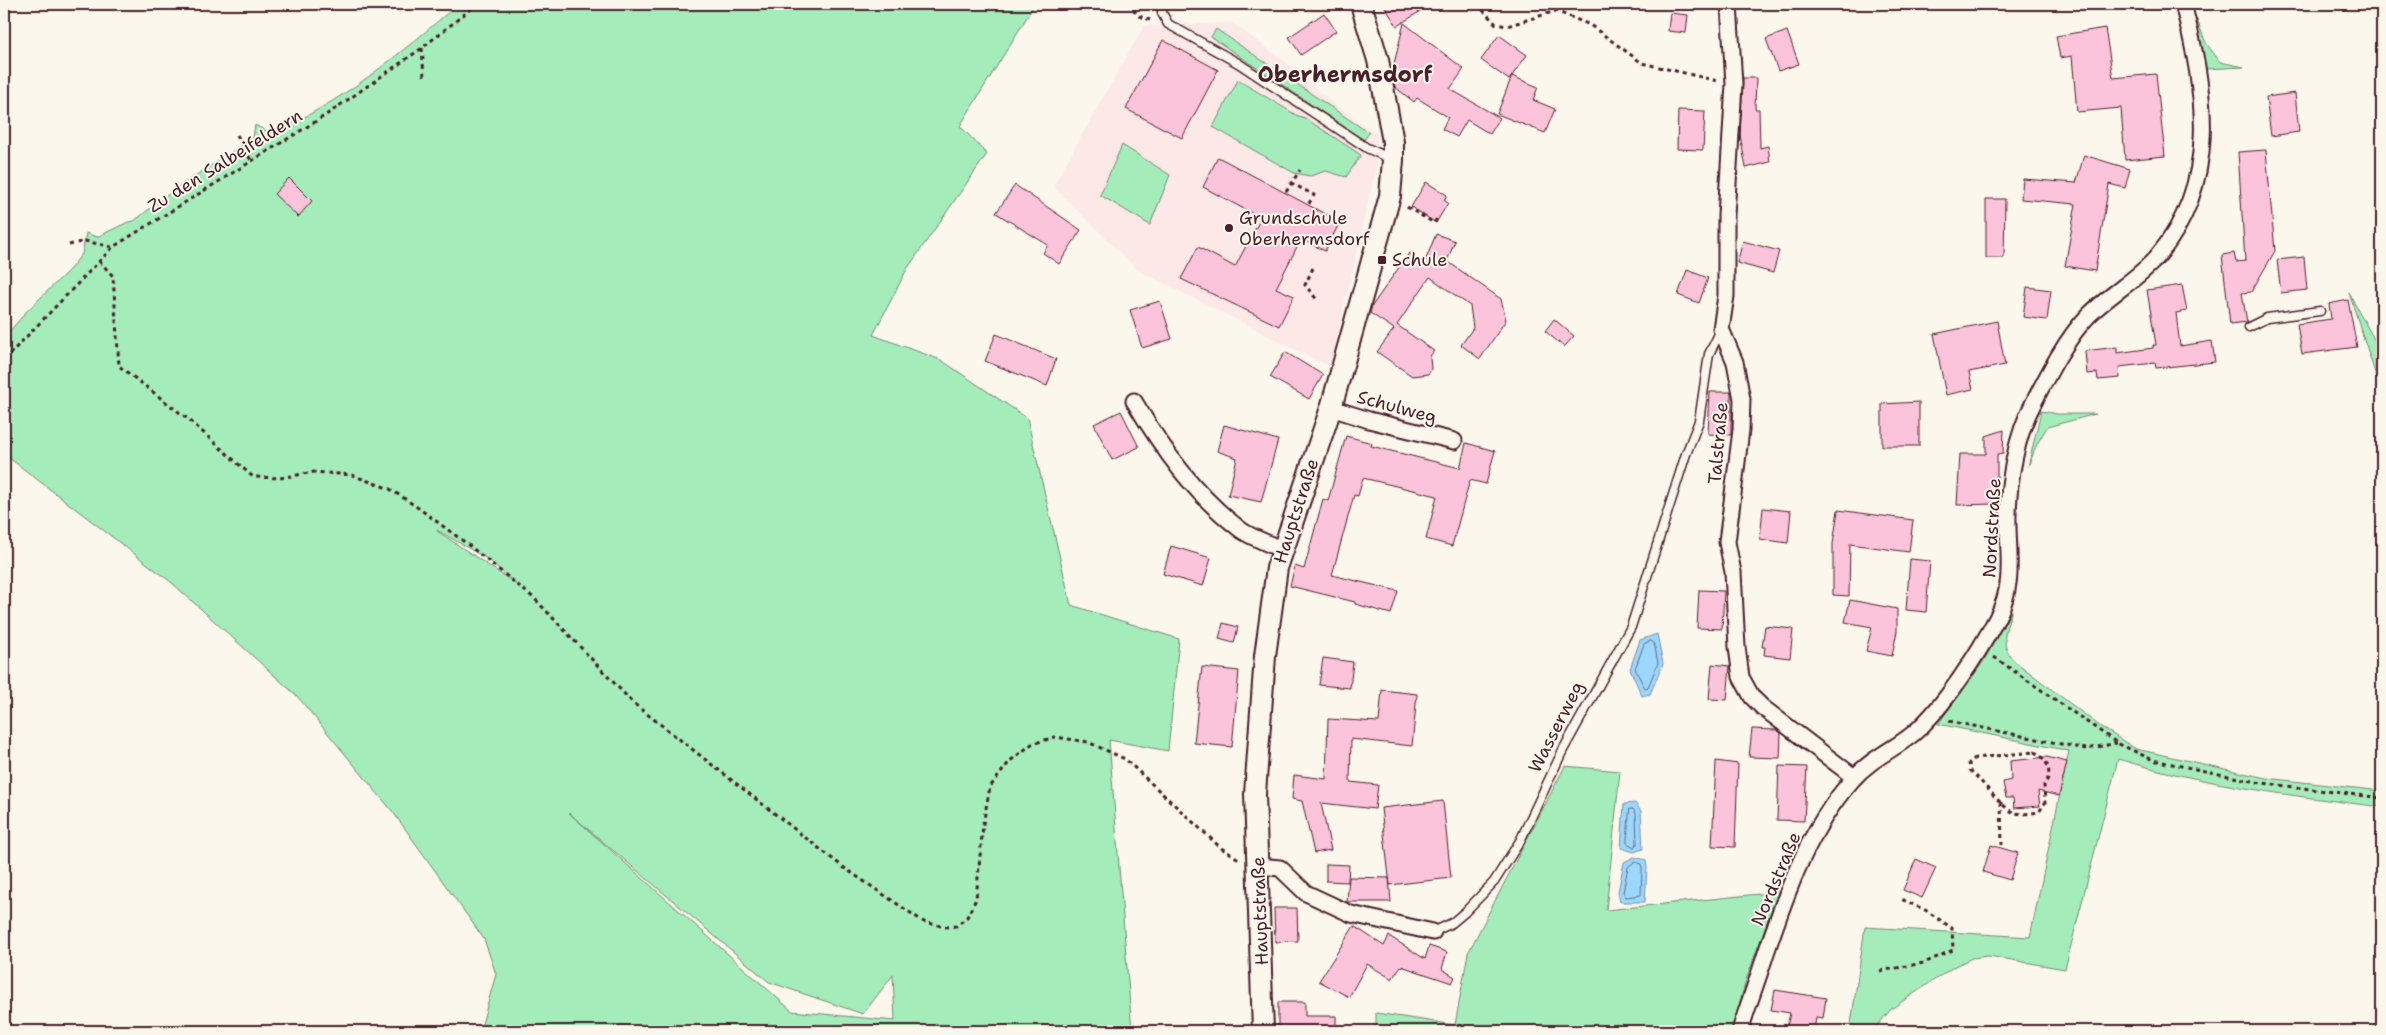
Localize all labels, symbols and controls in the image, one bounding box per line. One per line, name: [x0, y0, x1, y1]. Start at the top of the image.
district label: Oberhermsdorf: [1258, 60, 1433, 89]
street label: Zu den Salbeifeldern: [143, 104, 307, 218]
place label: Grundschule Oberhermsdorf: [1239, 206, 1370, 251]
marker: Grundschule Oberhermsdorf: [1223, 222, 1235, 234]
place label: Schule: [1392, 248, 1447, 272]
marker: Schule: [1376, 254, 1388, 266]
street label: Schulweg: [1355, 385, 1439, 429]
street label: Talstraße: [1702, 401, 1734, 485]
street label: Hauptstraße: [1268, 456, 1324, 566]
street label: Nordstraße: [1977, 477, 2007, 579]
street label: Wasserweg: [1523, 677, 1589, 777]
street label: Nordstraße: [1745, 828, 1807, 930]
street label: Hauptstraße: [1246, 856, 1274, 966]

